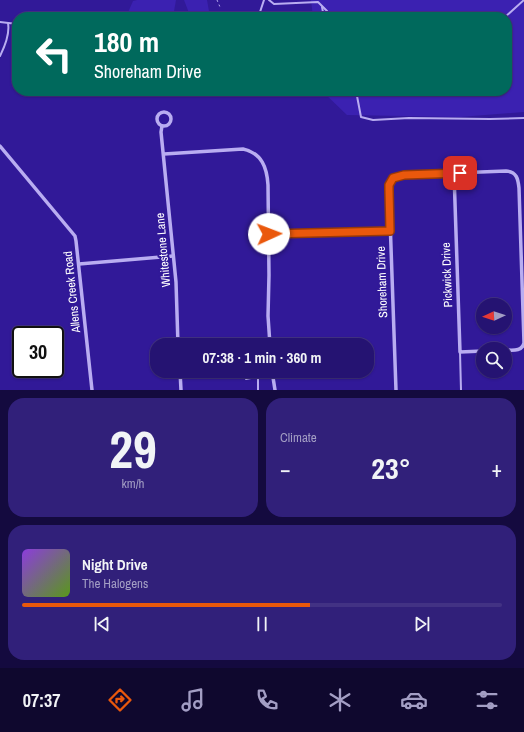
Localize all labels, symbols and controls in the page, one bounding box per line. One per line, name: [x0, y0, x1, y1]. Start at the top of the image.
text: 180 m: [94, 23, 159, 61]
icon: left: [28, 28, 80, 80]
text: Shoreham Drive: [94, 59, 201, 84]
pin: [443, 156, 477, 190]
icon: arrive: [449, 162, 471, 184]
street label: Whitestone Lane: [152, 212, 174, 288]
position arrow: [248, 213, 290, 255]
street label: Pickwick Drive: [438, 242, 456, 308]
street label: Shoreham Drive: [373, 246, 391, 318]
street label: Allens Creek Road: [60, 250, 84, 335]
north arrow: [476, 298, 512, 334]
map controls: [476, 298, 512, 378]
speed limit sign: 30: [12, 326, 64, 378]
button: search: [476, 342, 512, 378]
text: 07:38 · 1 min · 360 m: [203, 347, 321, 368]
text: 29: [109, 414, 157, 484]
text: Climate: [280, 429, 317, 446]
text: 23°: [371, 448, 411, 488]
text: −: [280, 454, 291, 484]
text: +: [491, 454, 502, 484]
text: km/h: [121, 475, 145, 492]
text: Night Drive: [82, 554, 148, 575]
text: The Halogens: [82, 575, 148, 592]
icon: previous: [91, 613, 113, 635]
icon: pause: [251, 613, 273, 635]
icon: next: [411, 613, 433, 635]
icon: directions: [106, 686, 134, 714]
icon: music: [179, 686, 207, 714]
icon: phone: [253, 686, 281, 714]
icon: climate: [326, 686, 354, 714]
icon: car: [400, 686, 428, 714]
icon: filters: [473, 686, 501, 714]
text: 07:37: [23, 688, 60, 713]

